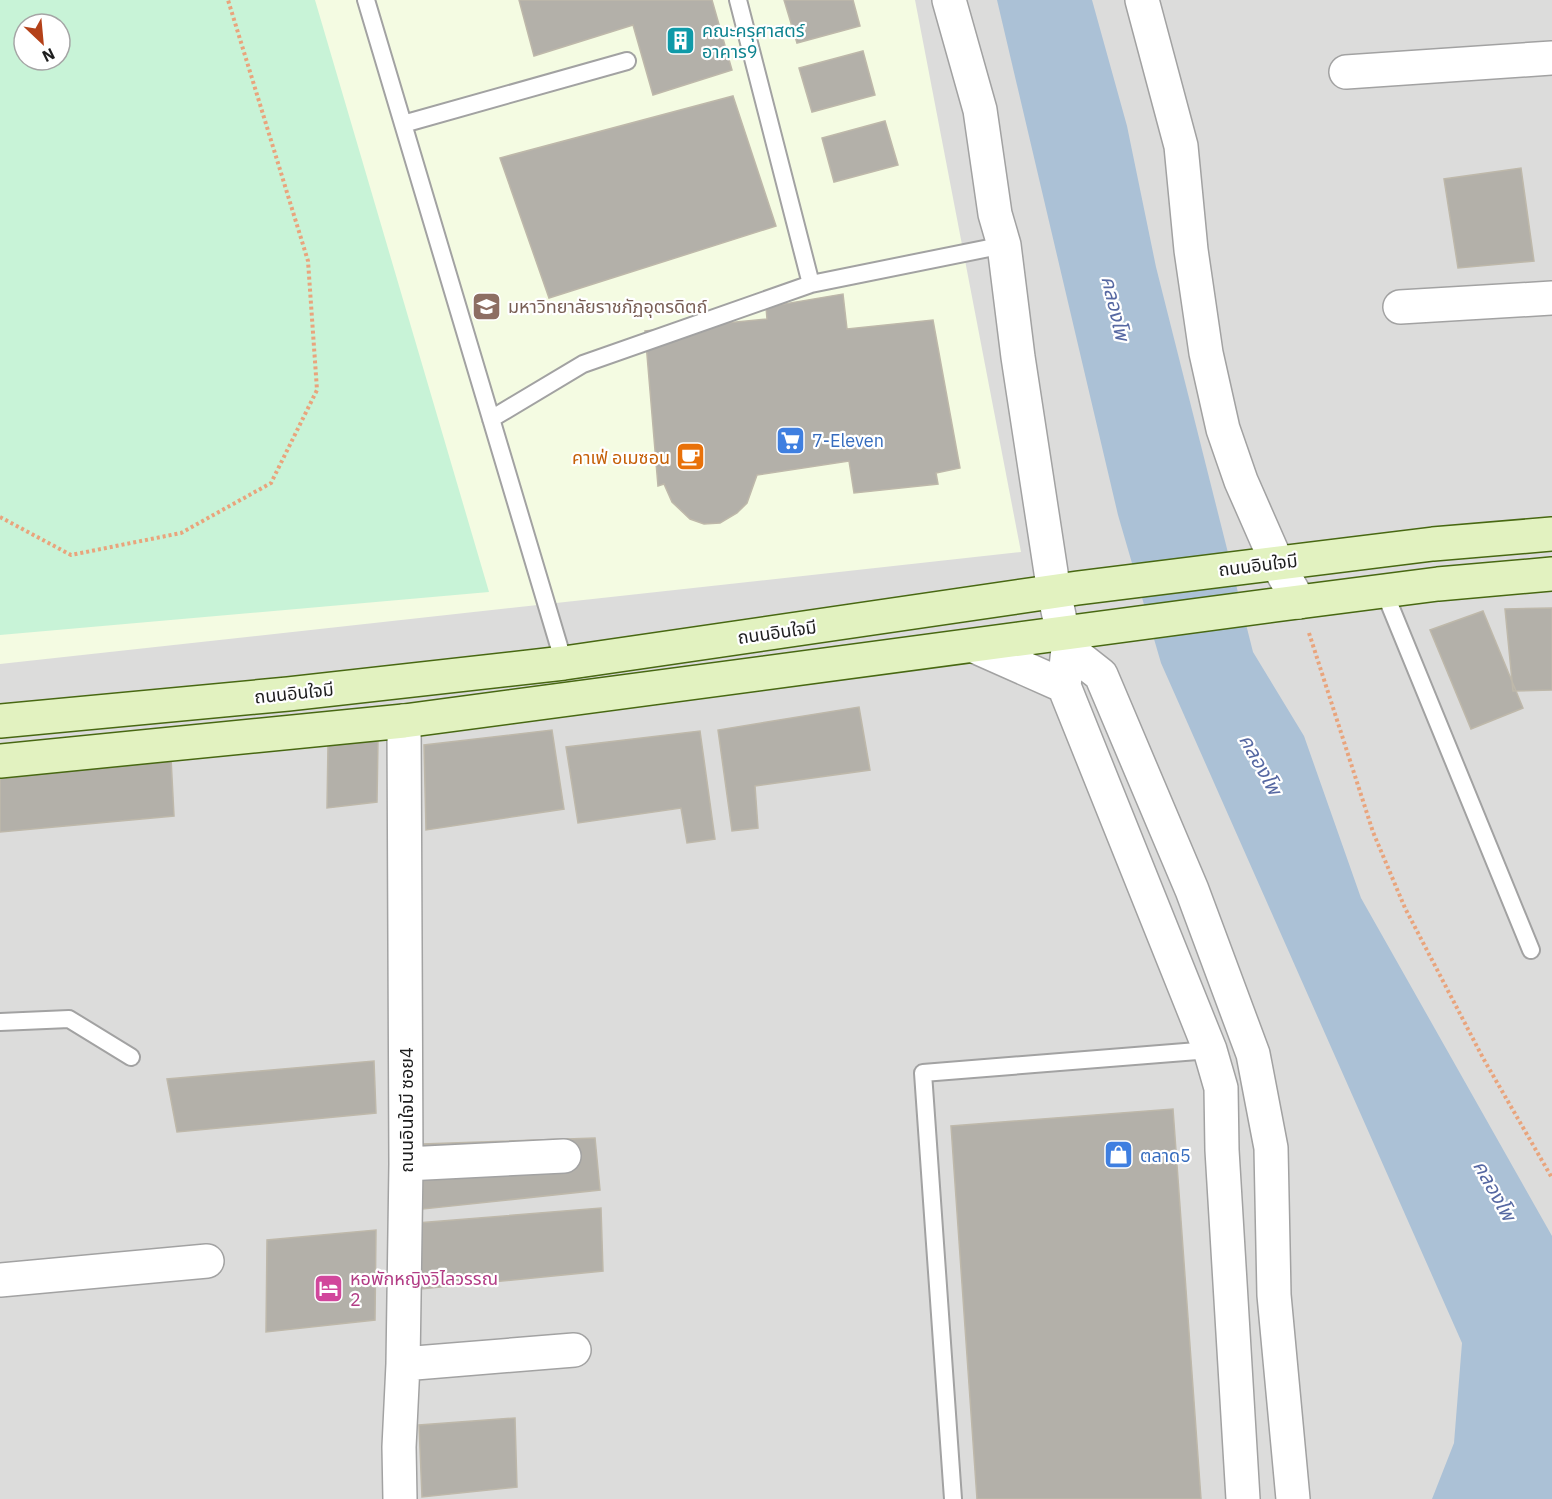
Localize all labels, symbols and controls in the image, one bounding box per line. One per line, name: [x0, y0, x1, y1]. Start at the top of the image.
north arrow: [12, 12, 72, 72]
place label: คณะครุศาสตร์ อาคาร9: [702, 19, 805, 63]
building icon: คณะครุศาสตร์ อาคาร9: [665, 24, 697, 56]
text: N: [39, 44, 58, 67]
water label: คลองโพ: [1095, 273, 1137, 345]
school or university icon: มหาวิทยาลัยราชภัฏอุตรดิตถ์: [471, 290, 503, 322]
place label: มหาวิทยาลัยราชภัฏอุตรดิตถ์: [508, 295, 707, 318]
supermarket icon: 7-Eleven: [775, 424, 807, 456]
place label: 7-Eleven: [812, 429, 884, 452]
cafe icon: คาเฟ่ อเมซอน: [675, 441, 707, 473]
place label: คาเฟ่ อเมซอน: [572, 446, 670, 469]
street label: ถนนอินใจมี: [1217, 549, 1299, 581]
street label: ถนนอินใจมี: [736, 615, 818, 649]
street label: ถนนอินใจมี: [253, 677, 335, 709]
water label: คลองโพ: [1233, 729, 1290, 801]
street label: ถนนอินใจมี ซอย4: [395, 1047, 418, 1173]
shop icon: ตลาด5: [1103, 1139, 1135, 1171]
place label: ตลาด5: [1140, 1144, 1191, 1167]
water label: คลองโพ: [1467, 1155, 1524, 1227]
place label: หอพักหญิงวิไลวรรณ 2: [350, 1267, 498, 1311]
hotel icon: หอพักหญิงวิไลวรรณ 2: [313, 1272, 345, 1304]

